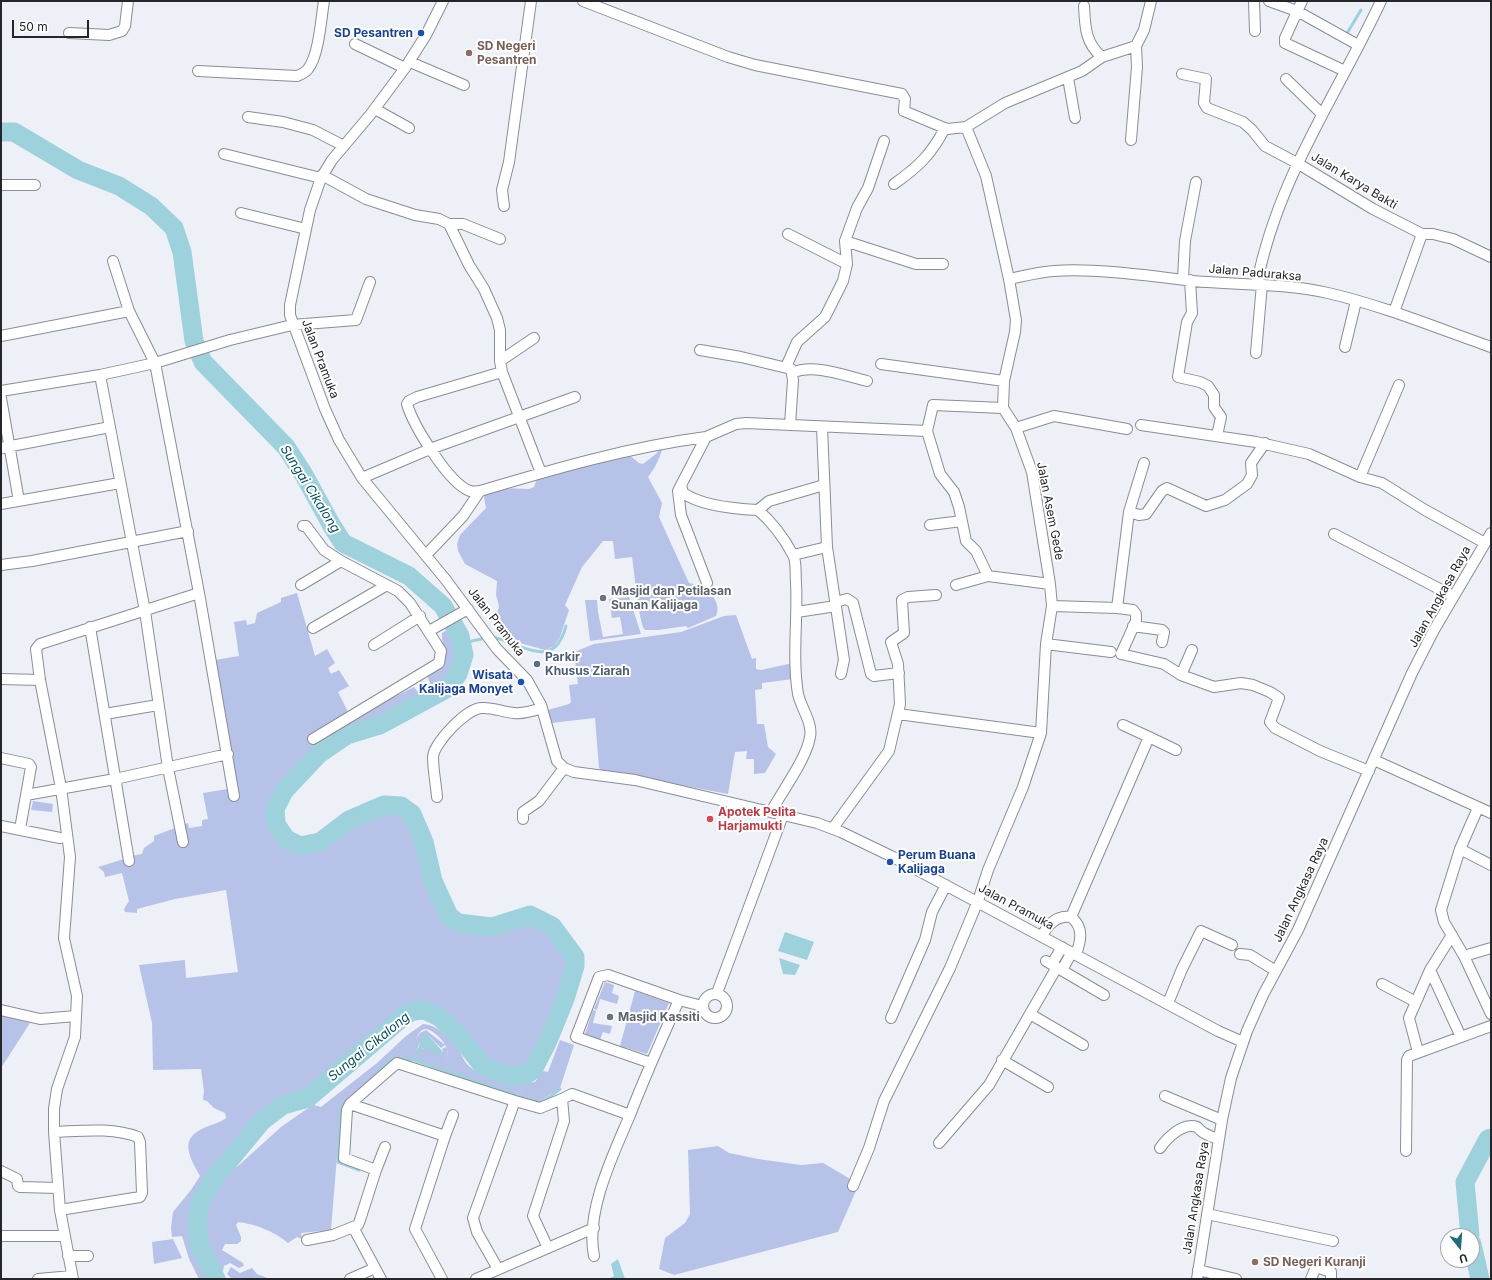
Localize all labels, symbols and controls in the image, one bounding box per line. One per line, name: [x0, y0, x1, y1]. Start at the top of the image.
scale bar: [14, 12, 91, 38]
text: 50 m: [19, 19, 48, 34]
place label: SD Pesantren: [334, 26, 413, 40]
marker: SD Pesantren: [416, 28, 426, 38]
place label: SD Negeri Pesantren: [477, 39, 537, 67]
marker: SD Negeri Pesantren: [464, 48, 474, 58]
street label: Jalan Karya Bakti: [1308, 150, 1400, 212]
street label: Jalan Paduraksa: [1208, 262, 1302, 284]
street label: Jalan Pramuka: [298, 317, 342, 401]
water label: Sungai Cikalong: [277, 442, 343, 536]
street label: Jalan Asem Gede: [1033, 461, 1067, 561]
street label: Jalan Angkasa Raya: [1406, 544, 1474, 650]
place label: Masjid dan Petilasan Sunan Kalijaga: [611, 584, 731, 612]
street label: Jalan Pramuka: [465, 585, 527, 659]
marker: Masjid dan Petilasan Sunan Kalijaga: [598, 593, 608, 603]
place label: Parkir Khusus Ziarah: [545, 650, 630, 678]
marker: Parkir Khusus Ziarah: [532, 659, 542, 669]
place label: Wisata Kalijaga Monyet: [419, 668, 513, 696]
marker: Wisata Kalijaga Monyet: [516, 677, 526, 687]
place label: Apotek Pelita Harjamukti: [718, 805, 796, 833]
marker: Apotek Pelita Harjamukti: [705, 814, 715, 824]
street label: Jalan Angkasa Raya: [1270, 835, 1332, 945]
place label: Perum Buana Kalijaga: [898, 848, 976, 876]
marker: Perum Buana Kalijaga: [885, 857, 895, 867]
street label: Jalan Pramuka: [976, 881, 1056, 933]
water label: Sungai Cikalong: [325, 1009, 413, 1085]
place label: Masjid Kassiti: [618, 1010, 700, 1024]
marker: Masjid Kassiti: [605, 1012, 615, 1022]
street label: Jalan Angkasa Raya: [1180, 1141, 1212, 1255]
north arrow: [1440, 1228, 1480, 1268]
text: U: [1457, 1251, 1469, 1266]
place label: SD Negeri Kuranji: [1263, 1255, 1366, 1269]
marker: SD Negeri Kuranji: [1250, 1257, 1260, 1267]

